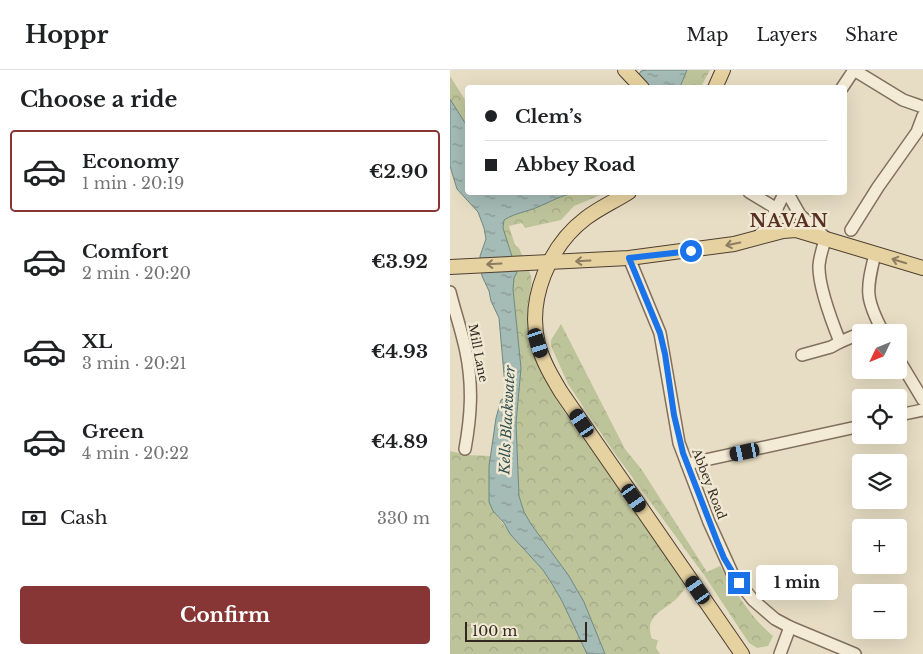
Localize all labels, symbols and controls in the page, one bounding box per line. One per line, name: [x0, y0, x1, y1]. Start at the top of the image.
text: Hoppr: [25, 20, 108, 49]
text: Map: [687, 24, 728, 46]
text: Layers: [756, 24, 817, 46]
text: Share: [845, 24, 898, 46]
text: Choose a ride: [20, 86, 177, 113]
text: Clem’s: [515, 105, 582, 128]
icon: car: [22, 149, 67, 194]
text: Economy: [82, 150, 179, 173]
text: Abbey Road: [515, 153, 636, 176]
text: €2.90: [369, 160, 428, 183]
text: 1 min · 20:19: [82, 173, 184, 193]
district label: NAVAN: [749, 210, 829, 232]
icon: car: [22, 239, 67, 284]
one-way arrow: [725, 239, 741, 249]
text: Comfort: [82, 240, 169, 263]
route start: [680, 240, 702, 262]
text: €3.92: [371, 250, 428, 273]
one-way arrow: [891, 256, 907, 265]
one-way arrow: [575, 257, 591, 266]
one-way arrow: [487, 260, 503, 269]
text: 2 min · 20:20: [82, 263, 191, 283]
street label: Mill Lane: [466, 323, 491, 383]
north arrow: [852, 324, 908, 379]
map controls: [852, 324, 907, 639]
car: [526, 326, 549, 360]
icon: car: [22, 329, 67, 374]
text: XL: [82, 330, 112, 353]
text: €4.93: [371, 340, 428, 363]
text: 3 min · 20:21: [82, 353, 187, 373]
water label: Kells Blackwater: [495, 365, 519, 476]
button: locate: [852, 389, 907, 444]
car: [567, 406, 596, 440]
icon: car: [22, 419, 67, 464]
text: Green: [82, 420, 144, 443]
text: €4.89: [371, 430, 428, 453]
car: [728, 442, 761, 462]
text: 4 min · 20:22: [82, 443, 189, 463]
street label: Abbey Road: [689, 445, 730, 521]
button: layers: [852, 454, 907, 509]
car: [619, 481, 648, 515]
icon: cash: [20, 504, 48, 532]
text: Cash: [60, 506, 107, 529]
text: 330 m: [377, 508, 430, 528]
button: +: [852, 519, 907, 574]
callout: 1 min: [756, 566, 839, 600]
route end: [728, 572, 750, 594]
text: 1 min: [774, 572, 820, 592]
car: [683, 573, 712, 607]
button: −: [852, 584, 907, 639]
button: Confirm: [20, 586, 430, 644]
scale bar: [465, 619, 588, 642]
text: 100 m: [472, 622, 517, 640]

